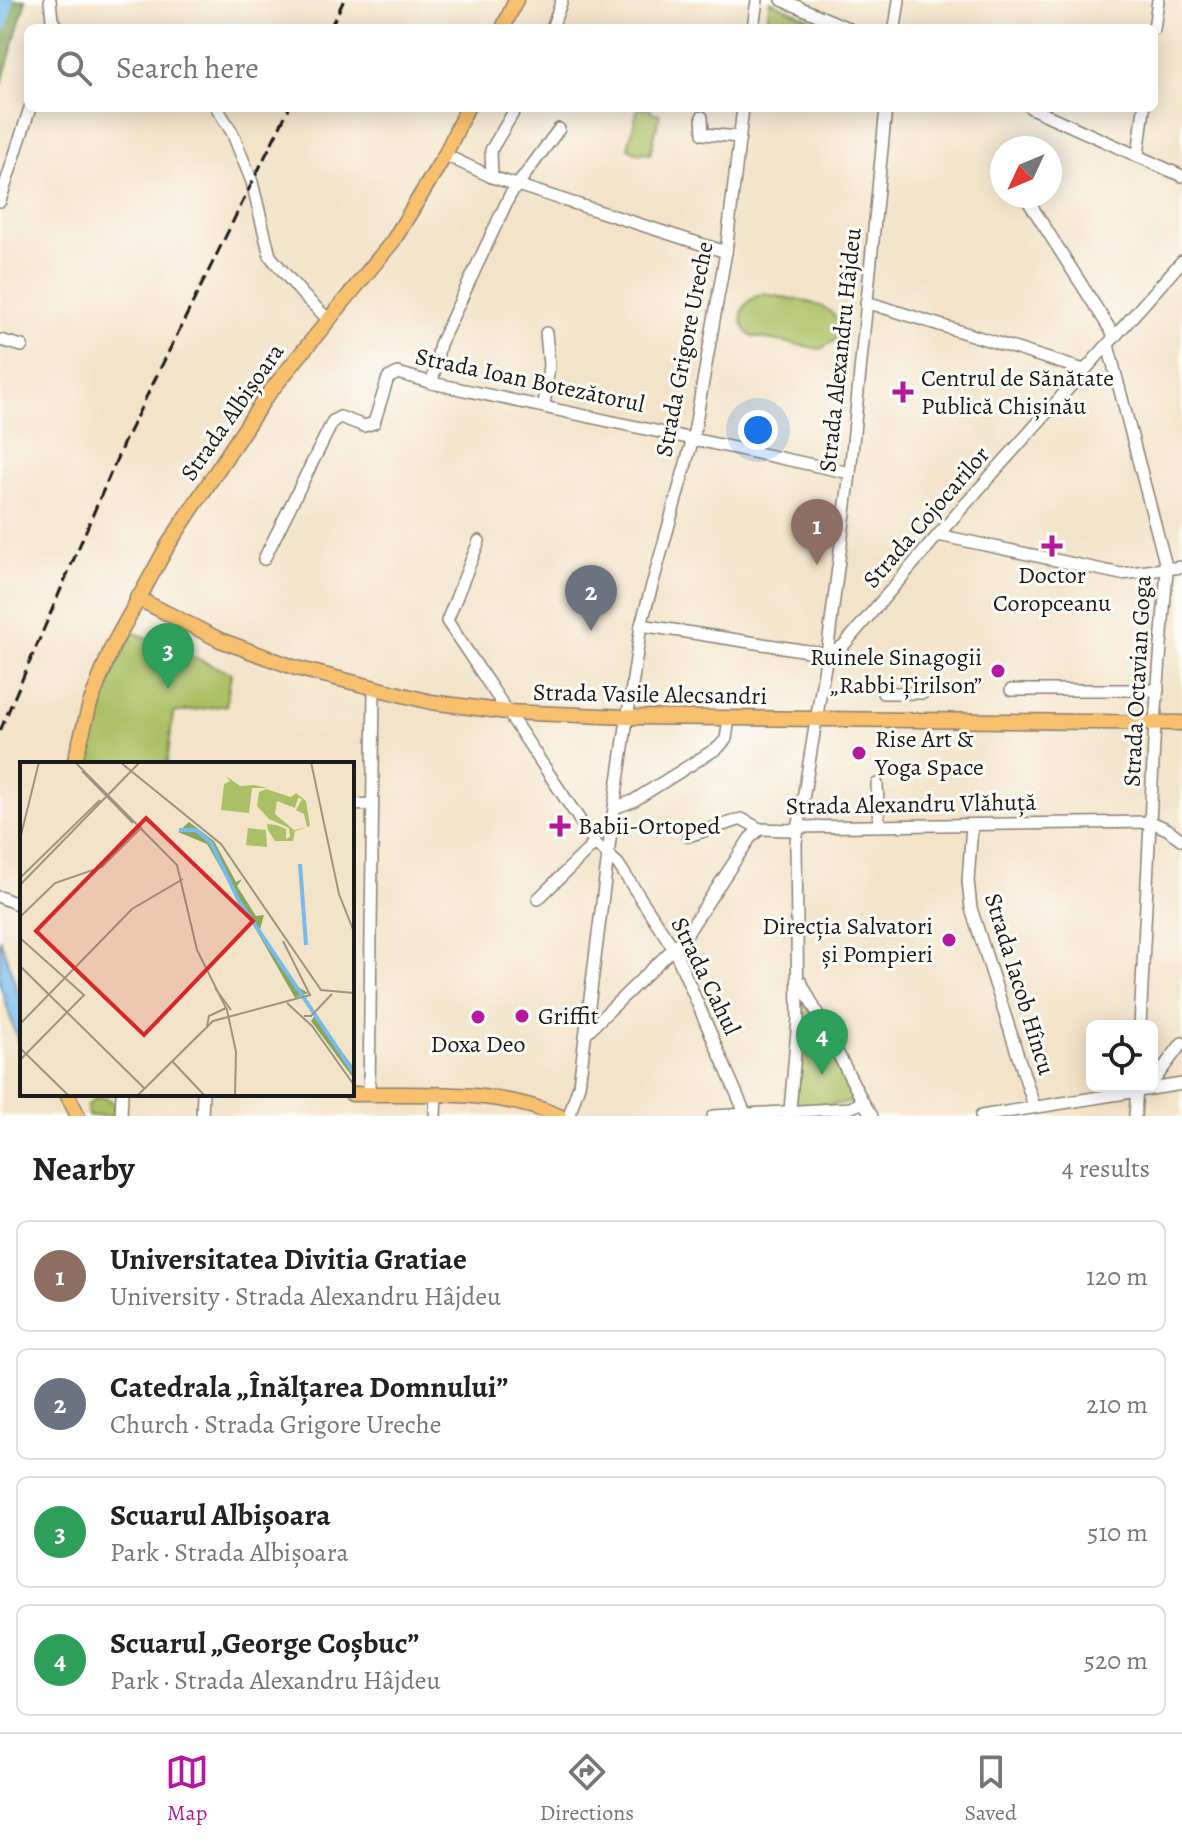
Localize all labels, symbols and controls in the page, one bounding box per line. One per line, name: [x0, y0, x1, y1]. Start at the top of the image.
search box: [24, 24, 1158, 112]
icon: search: [52, 46, 96, 90]
text: Search here: [116, 48, 259, 88]
north arrow: [990, 136, 1062, 208]
street label: Strada Alexandru Hâjdeu: [811, 226, 869, 474]
street label: Strada Grigore Ureche: [647, 239, 721, 459]
street label: Strada Albișoara: [173, 336, 292, 487]
street label: Strada Ioan Botezătorul: [412, 340, 648, 420]
place label: Centrul de Sănătate Publică Chișinău: [921, 362, 1114, 422]
marker: Centrul de Sănătate Publică Chișinău: [892, 381, 914, 403]
your location: [738, 410, 778, 450]
street label: Strada Cojocarilor: [855, 439, 997, 595]
pin: 1: [791, 499, 843, 565]
marker: Doctor Coropceanu: [1041, 535, 1063, 557]
place label: Doctor Coropceanu: [993, 559, 1111, 619]
pin: 2: [565, 565, 617, 631]
street label: Strada Octavian Goga: [1115, 574, 1159, 788]
pin: 3: [142, 623, 194, 689]
place label: Ruinele Sinagogii „Rabbi Țirilson”: [810, 641, 982, 701]
marker: Ruinele Sinagogii „Rabbi Țirilson”: [989, 662, 1007, 680]
street label: Strada Vasile Alecsandri: [533, 676, 767, 712]
place label: Rise Art & Yoga Space: [874, 723, 984, 783]
marker: Rise Art & Yoga Space: [850, 744, 868, 762]
inset map: [20, 762, 354, 1096]
street label: Strada Alexandru Vlăhuță: [785, 786, 1037, 822]
place label: Babii-Ortoped: [578, 810, 720, 842]
marker: Babii-Ortoped: [549, 815, 571, 837]
street label: Strada Iacob Hîncu: [977, 889, 1063, 1079]
place label: Direcția Salvatori și Pompieri: [762, 910, 933, 970]
street label: Strada Cahul: [664, 912, 748, 1040]
marker: Direcția Salvatori și Pompieri: [940, 931, 958, 949]
place label: Griffit: [538, 1000, 599, 1032]
marker: Griffit: [513, 1007, 531, 1025]
marker: Doxa Deo: [469, 1008, 487, 1026]
pin: 4: [796, 1009, 848, 1075]
map controls: [1086, 1020, 1158, 1092]
button: locate: [1086, 1020, 1158, 1092]
place label: Doxa Deo: [431, 1028, 525, 1060]
text: Nearby: [32, 1145, 135, 1192]
text: 4 results: [1062, 1151, 1150, 1186]
text: Universitatea Divitia Gratiae: [110, 1239, 467, 1279]
text: 1: [55, 1259, 65, 1294]
text: 120 m: [1086, 1259, 1148, 1294]
text: University · Strada Alexandru Hâjdeu: [110, 1279, 501, 1314]
text: Catedrala „Înălțarea Domnului”: [110, 1367, 508, 1407]
text: 2: [54, 1387, 66, 1422]
text: 210 m: [1086, 1387, 1148, 1422]
text: Church · Strada Grigore Ureche: [110, 1407, 441, 1442]
text: Scuarul Albișoara: [110, 1495, 331, 1535]
text: 3: [54, 1515, 66, 1550]
text: 510 m: [1087, 1515, 1148, 1550]
text: Park · Strada Albișoara: [110, 1535, 349, 1570]
text: Scuarul „George Coșbuc”: [110, 1623, 420, 1663]
text: 4: [54, 1643, 66, 1678]
text: 520 m: [1084, 1643, 1148, 1678]
text: Park · Strada Alexandru Hâjdeu: [110, 1663, 441, 1698]
tab: Map: [165, 1750, 209, 1828]
tab: Directions: [540, 1750, 634, 1828]
tab: Saved: [965, 1750, 1017, 1828]

